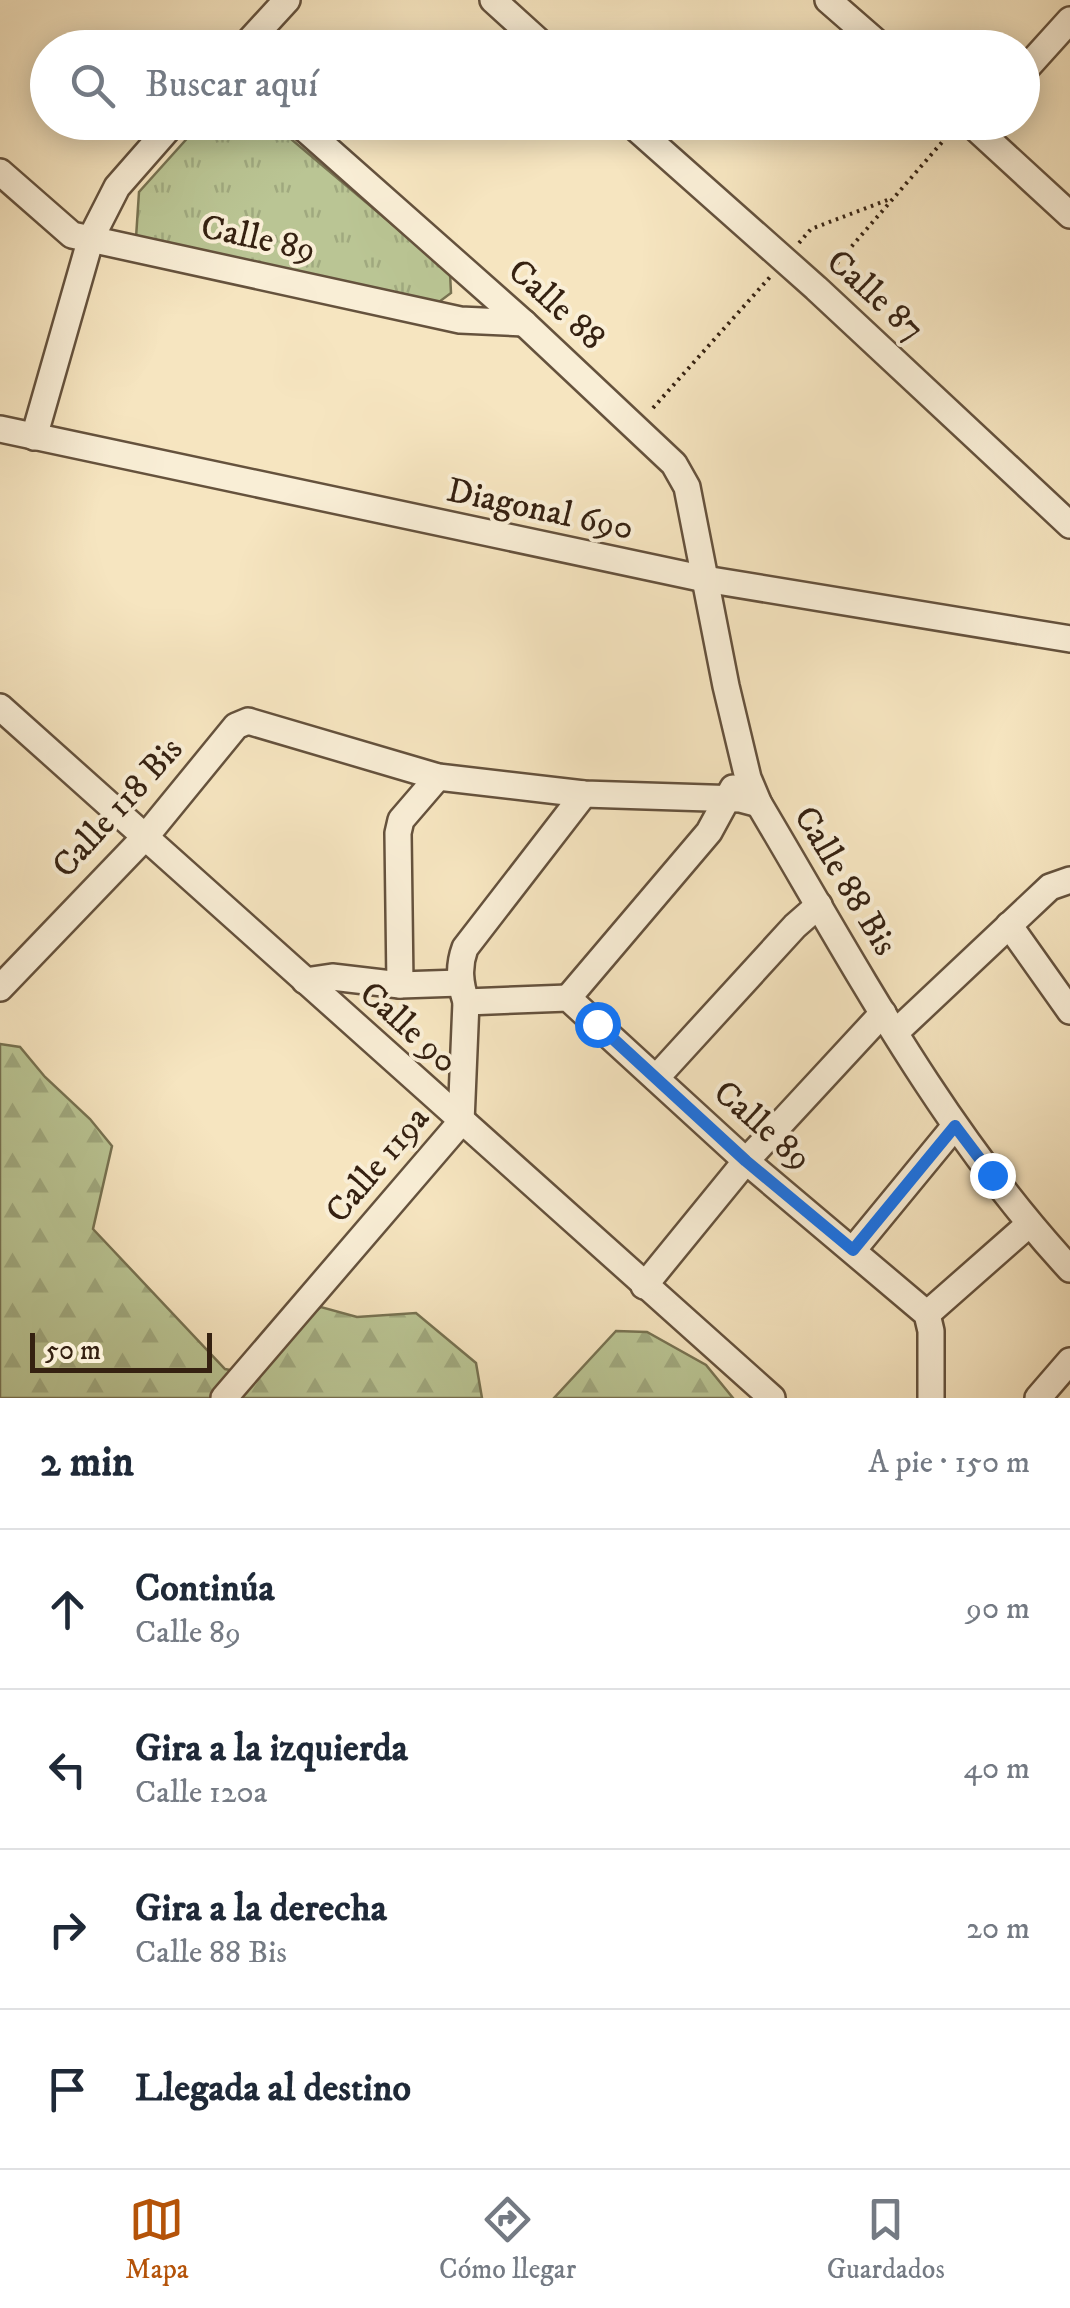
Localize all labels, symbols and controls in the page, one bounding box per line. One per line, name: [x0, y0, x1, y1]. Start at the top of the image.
search box: [30, 30, 1040, 140]
icon: search: [65, 58, 120, 113]
text: Buscar aquí: [145, 61, 318, 109]
street label: Calle 89: [197, 205, 319, 273]
street label: Calle 87: [817, 241, 933, 351]
street label: Calle 88: [498, 250, 614, 360]
street label: Diagonal 690: [443, 469, 637, 551]
street label: Calle 118 Bis: [43, 728, 193, 888]
street label: Calle 88 Bis: [783, 798, 907, 964]
street label: Calle 90: [350, 972, 466, 1084]
route start: [575, 1002, 621, 1048]
street label: Calle 89: [704, 1071, 820, 1181]
street label: Calle 119a: [316, 1098, 440, 1232]
route end: [970, 1153, 1016, 1199]
scale bar: [30, 1328, 212, 1372]
text: 50 m: [45, 1333, 101, 1368]
text: 2 min: [40, 1437, 134, 1489]
text: A pie · 150 m: [868, 1443, 1030, 1483]
text: Continúa: [135, 1565, 275, 1613]
icon: ahead: [40, 1582, 95, 1637]
text: 90 m: [966, 1589, 1030, 1629]
text: Calle 89: [135, 1613, 241, 1653]
text: Gira a la izquierda: [135, 1725, 408, 1773]
icon: left: [40, 1742, 95, 1797]
text: 40 m: [963, 1749, 1030, 1789]
text: Calle 120a: [135, 1773, 267, 1813]
text: Gira a la derecha: [135, 1885, 387, 1933]
icon: right: [40, 1902, 95, 1957]
text: 20 m: [966, 1909, 1030, 1949]
text: Calle 88 Bis: [135, 1933, 287, 1973]
icon: arrive: [40, 2062, 95, 2117]
text: Llegada al destino: [135, 2065, 411, 2113]
tab: Mapa: [125, 2192, 189, 2287]
tab: Cómo llegar: [439, 2192, 576, 2287]
tab: Guardados: [827, 2192, 945, 2287]

